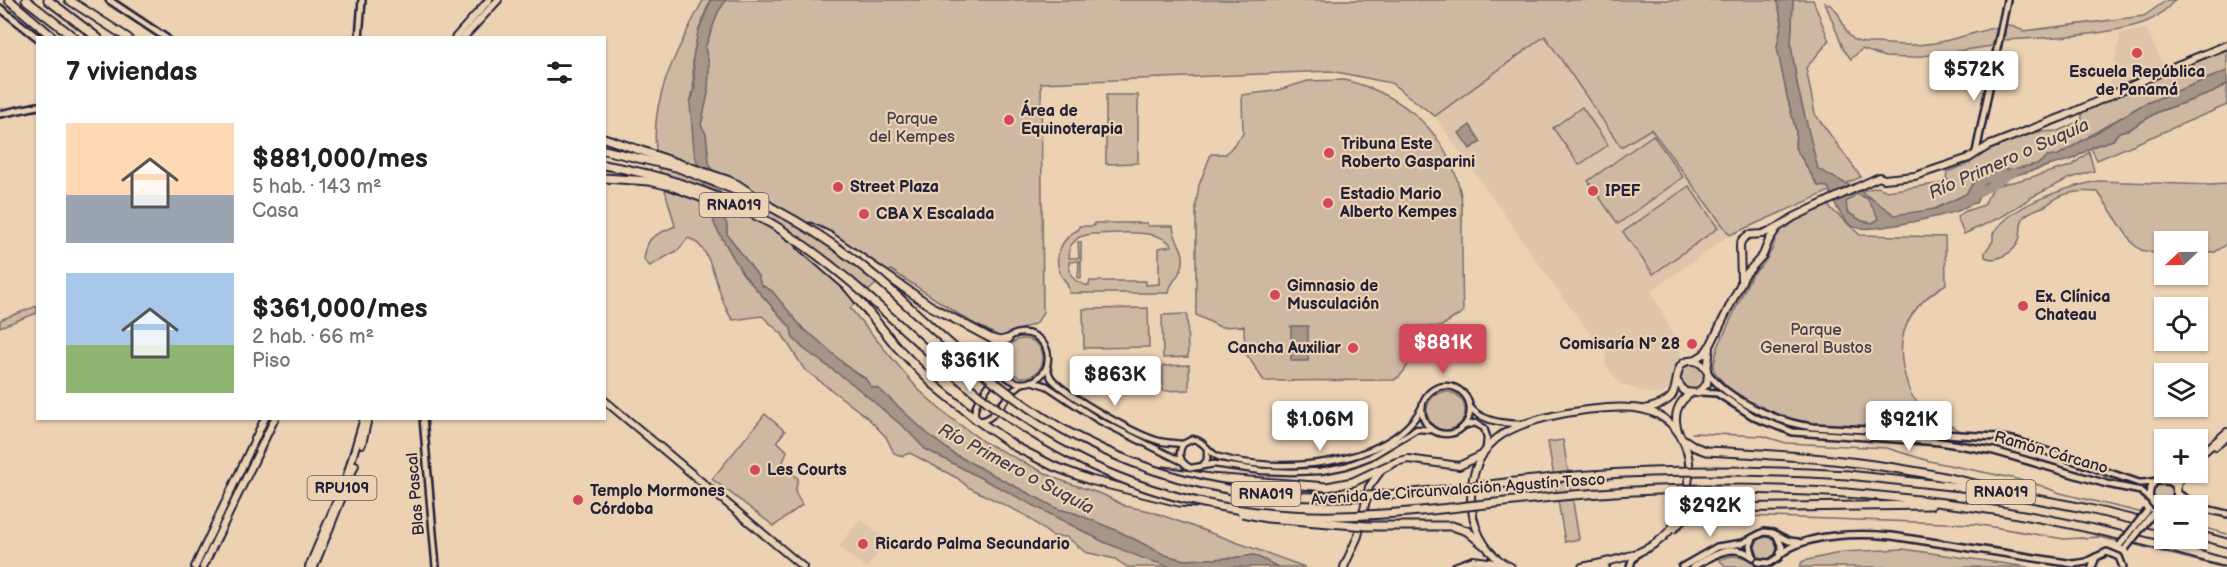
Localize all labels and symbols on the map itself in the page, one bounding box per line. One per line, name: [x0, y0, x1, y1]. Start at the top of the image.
marker: Escuela República de Panamá: [2130, 46, 2144, 60]
pin: $572K: [1932, 51, 2016, 102]
place label: Escuela República de Panamá: [2069, 63, 2205, 100]
place label: Área de Equinoterapia: [1020, 99, 1123, 139]
park label: Parque del Kempes: [869, 110, 955, 147]
marker: Área de Equinoterapia: [1002, 113, 1016, 127]
water label: Río Primero o Suquía: [1926, 114, 2092, 204]
place label: Tribuna Este Roberto Gasparini: [1341, 135, 1475, 172]
marker: Tribuna Este Roberto Gasparini: [1322, 146, 1336, 160]
place label: Street Plaza: [850, 178, 939, 197]
marker: Street Plaza: [831, 180, 845, 194]
place label: IPEF: [1605, 182, 1641, 201]
marker: IPEF: [1586, 184, 1600, 198]
place label: Estadio Mario Alberto Kempes: [1339, 185, 1457, 222]
road number: RNA019: [700, 193, 768, 217]
marker: Estadio Mario Alberto Kempes: [1321, 196, 1335, 210]
place label: CBA X Escalada: [876, 205, 994, 224]
marker: CBA X Escalada: [857, 207, 871, 221]
north arrow: [2154, 231, 2208, 285]
place label: Gimnasio de Musculación: [1287, 277, 1379, 314]
marker: Gimnasio de Musculación: [1268, 288, 1282, 302]
place label: Ex. Clínica Chateau: [2035, 288, 2110, 325]
marker: Ex. Clínica Chateau: [2016, 299, 2030, 313]
park label: Parque General Bustos: [1760, 321, 1872, 358]
pin: $881K: [1401, 324, 1485, 375]
place label: Comisaría N° 28: [1560, 335, 1680, 354]
marker: Comisaría N° 28: [1685, 337, 1699, 351]
place label: Cancha Auxiliar: [1227, 339, 1342, 358]
marker: Cancha Auxiliar: [1346, 341, 1360, 355]
pin: $361K: [928, 342, 1012, 393]
pin: $863K: [1073, 356, 1157, 407]
pin: $1.06M: [1271, 401, 1369, 452]
pin: $921K: [1867, 401, 1951, 452]
water label: Río Primero o Suquía: [935, 419, 1097, 519]
street label: Ramón Cárcano: [1992, 428, 2110, 478]
street label: Blas Pascal: [403, 452, 429, 536]
place label: Les Courts: [767, 461, 847, 480]
marker: Les Courts: [748, 463, 762, 477]
street label: Avenida de Circunvalación Agustín Tosco: [1310, 470, 1606, 510]
road number: RPU109: [308, 476, 376, 500]
road number: RNA019: [1966, 480, 2036, 504]
place label: Templo Mormones Córdoba: [590, 482, 725, 519]
road number: RNA019: [1232, 482, 1300, 506]
pin: $292K: [1668, 487, 1752, 538]
marker: Templo Mormones Córdoba: [571, 493, 585, 507]
place label: Ricardo Palma Secundario: [875, 535, 1070, 554]
marker: Ricardo Palma Secundario: [856, 537, 870, 551]

